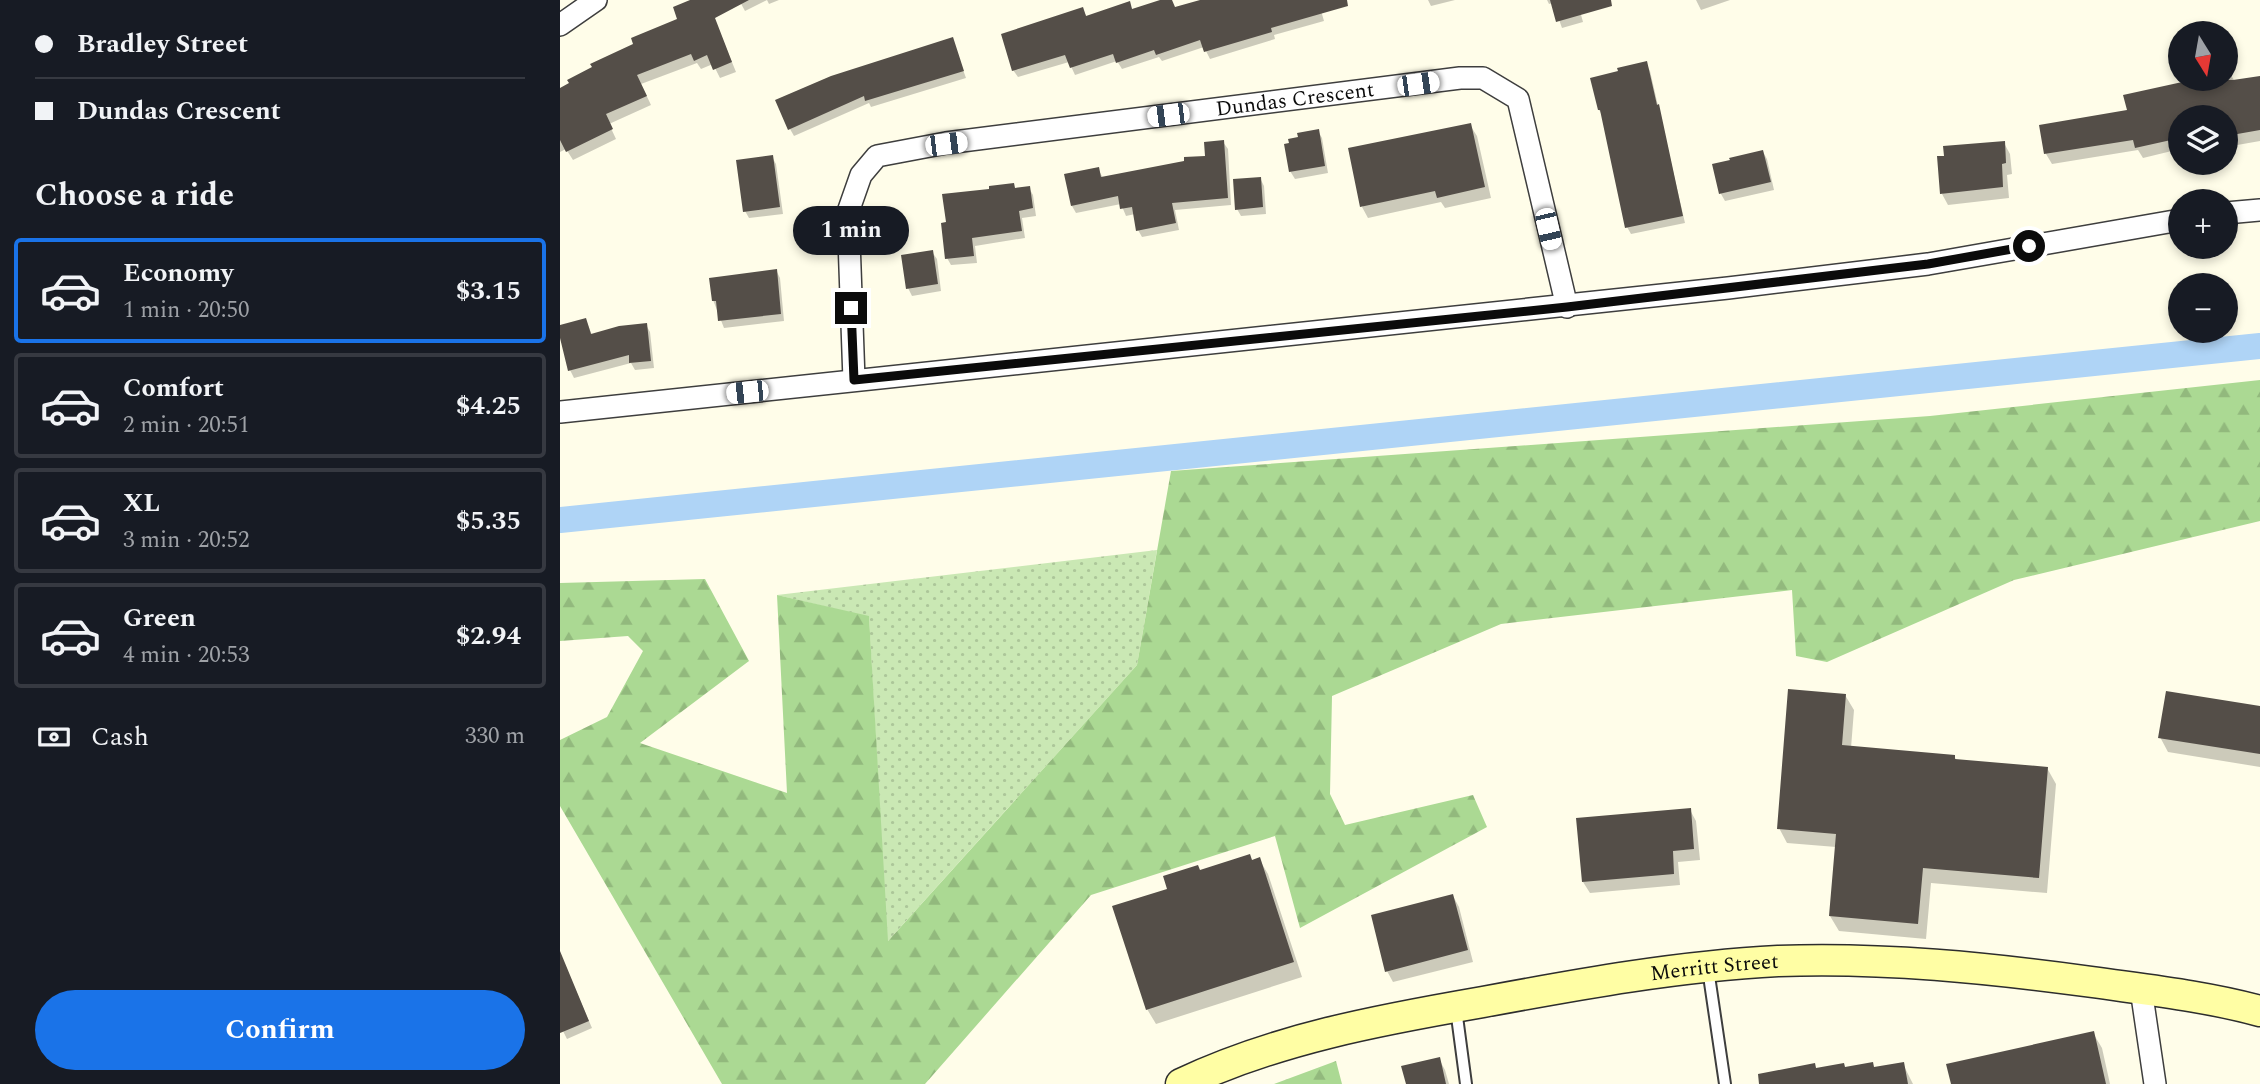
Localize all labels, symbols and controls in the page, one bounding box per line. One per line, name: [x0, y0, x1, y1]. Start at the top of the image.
north arrow: [2168, 21, 2238, 91]
map controls: [2168, 21, 2238, 343]
text: Bradley Street: [77, 24, 248, 64]
car: [1396, 71, 1441, 97]
street label: Dundas Crescent: [1214, 74, 1376, 126]
text: Dundas Crescent: [77, 91, 281, 131]
car: [1146, 102, 1191, 128]
button: layers: [2168, 105, 2238, 175]
car: [924, 131, 969, 157]
text: Choose a ride: [35, 171, 234, 220]
button: +: [2168, 189, 2238, 259]
callout: 1 min: [793, 206, 909, 256]
car: [1534, 206, 1563, 252]
text: 1 min: [820, 213, 882, 248]
route start: [2013, 230, 2045, 262]
text: Economy: [123, 253, 233, 293]
icon: car: [39, 259, 102, 322]
text: $3.15: [456, 271, 521, 311]
button: −: [2168, 273, 2238, 343]
route end: [835, 292, 867, 324]
text: 1 min · 20:50: [123, 293, 250, 328]
text: Comfort: [123, 368, 224, 408]
icon: car: [39, 374, 102, 437]
car: [726, 379, 769, 405]
text: $4.25: [456, 386, 521, 426]
text: 2 min · 20:51: [123, 408, 250, 443]
text: XL: [123, 483, 160, 523]
icon: car: [39, 489, 102, 552]
text: $5.35: [456, 501, 521, 541]
text: 3 min · 20:52: [123, 523, 250, 558]
text: Green: [123, 598, 196, 638]
icon: car: [39, 604, 102, 667]
text: $2.94: [456, 616, 521, 656]
text: 4 min · 20:53: [123, 638, 250, 673]
text: Cash: [91, 717, 149, 757]
icon: cash: [35, 718, 73, 756]
text: 330 m: [465, 719, 525, 754]
street label: Merritt Street: [1648, 946, 1779, 990]
button: Confirm: [35, 990, 525, 1070]

